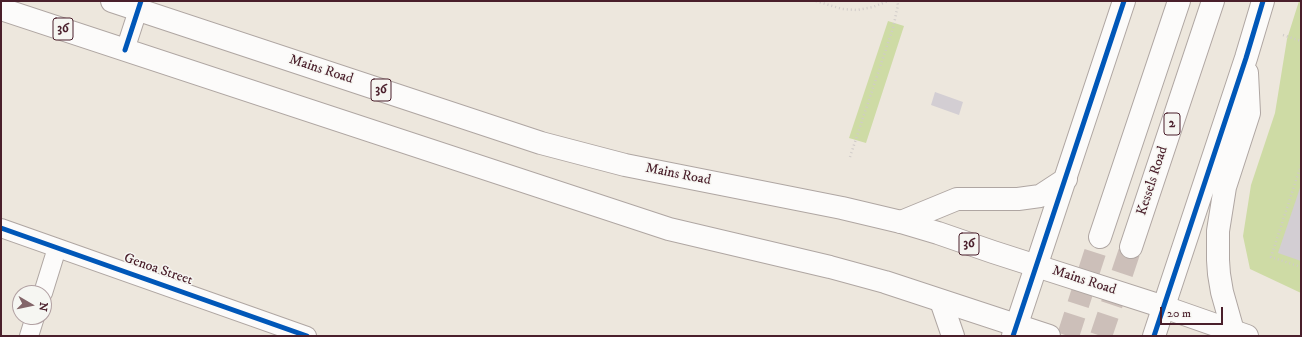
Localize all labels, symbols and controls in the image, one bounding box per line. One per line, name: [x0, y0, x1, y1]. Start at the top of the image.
road number: 36: [53, 18, 73, 40]
street label: Mains Road: [287, 52, 355, 88]
road number: 36: [371, 79, 391, 101]
road number: 2: [1164, 113, 1180, 135]
street label: Kessels Road: [1134, 144, 1172, 218]
street label: Mains Road: [644, 160, 712, 190]
road number: 36: [959, 233, 979, 255]
street label: Genoa Street: [121, 250, 195, 290]
street label: Mains Road: [1050, 263, 1118, 299]
north arrow: [12, 285, 52, 325]
scale bar: [1162, 299, 1225, 325]
text: N: [35, 301, 50, 312]
text: 20 m: [1167, 306, 1191, 321]

